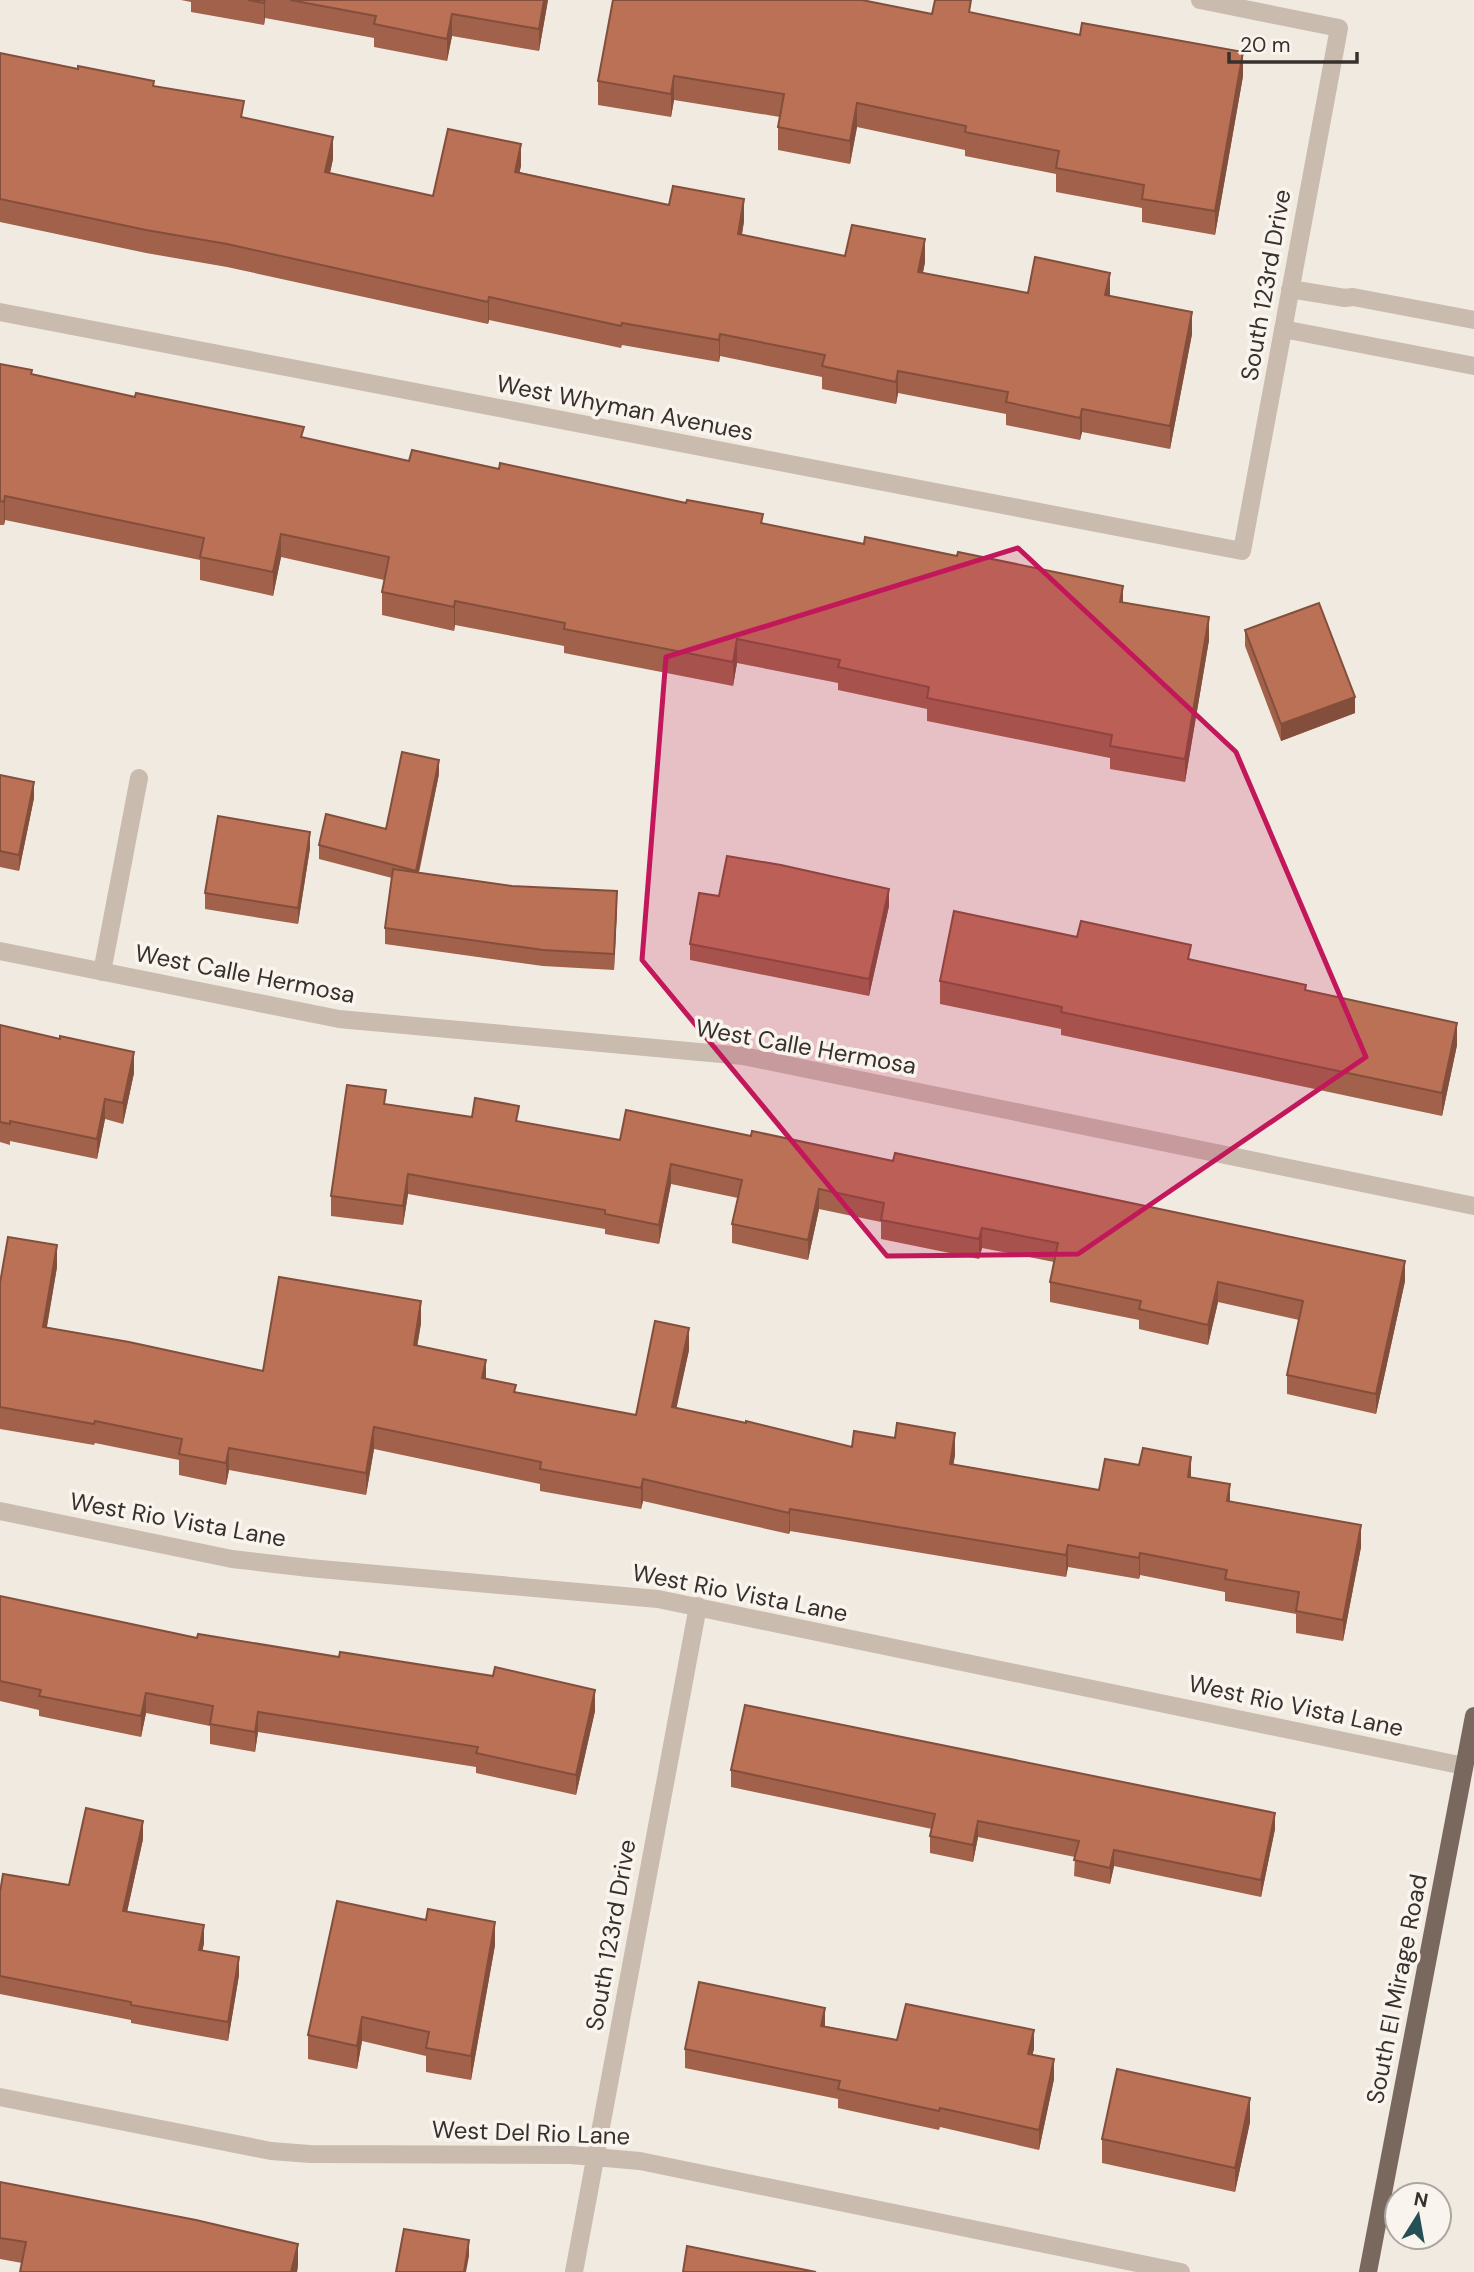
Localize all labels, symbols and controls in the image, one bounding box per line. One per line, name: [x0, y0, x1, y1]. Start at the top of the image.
scale bar: [1229, 21, 1357, 65]
text: 20 m: [1240, 31, 1291, 59]
street label: South 123rd Drive: [1233, 187, 1298, 383]
street label: West Whyman Avenues: [494, 367, 756, 448]
street label: West Calle Hermosa: [132, 937, 358, 1010]
street label: West Calle Hermosa: [693, 1012, 919, 1081]
street label: West Rio Vista Lane: [68, 1485, 289, 1554]
street label: West Rio Vista Lane: [630, 1556, 850, 1629]
street label: West Rio Vista Lane: [1186, 1668, 1406, 1743]
street label: South 123rd Drive: [578, 1837, 643, 2033]
street label: South El Mirage Road: [1359, 1871, 1434, 2106]
street label: West Del Rio Lane: [431, 2114, 631, 2151]
north arrow: [1383, 2181, 1453, 2251]
text: N: [1412, 2186, 1430, 2213]

